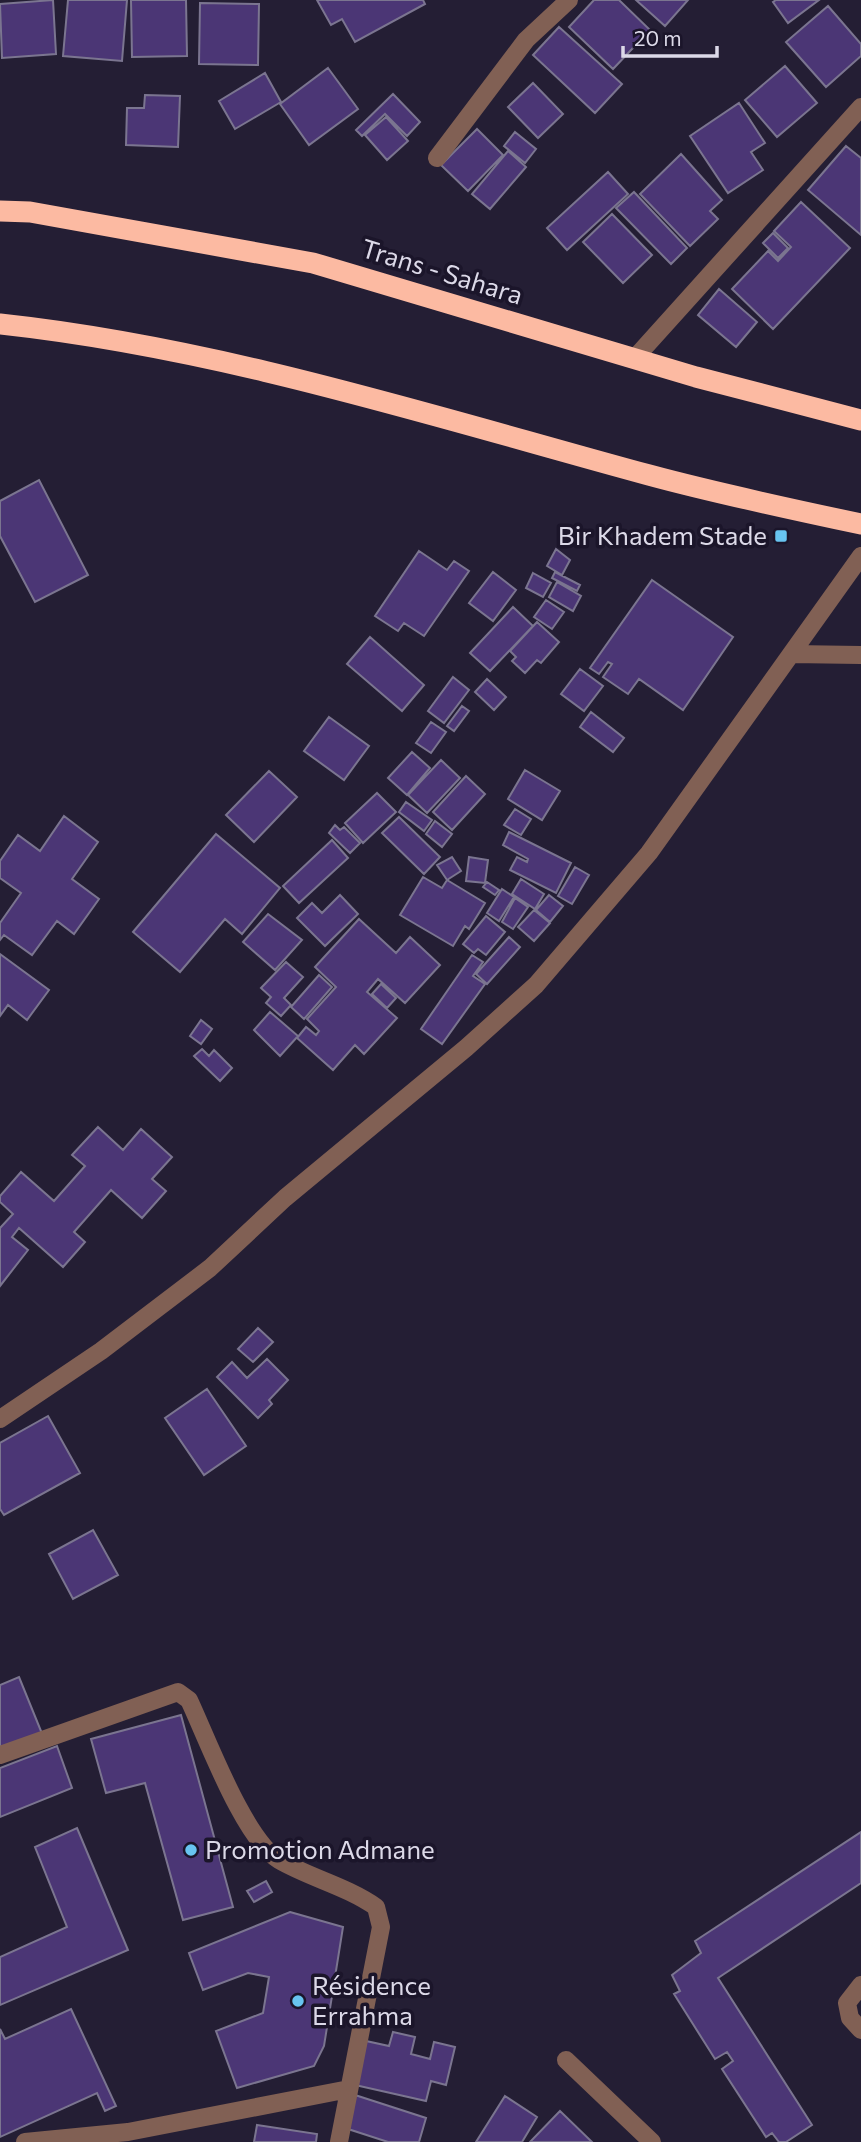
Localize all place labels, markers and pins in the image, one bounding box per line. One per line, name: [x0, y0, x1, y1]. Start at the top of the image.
place label: Bir Khadem Stade: [558, 519, 767, 550]
marker: Bir Khadem Stade: [773, 528, 789, 544]
place label: Promotion Admane: [205, 1833, 435, 1864]
marker: Promotion Admane: [183, 1842, 199, 1858]
place label: Résidence Errahma: [312, 1969, 431, 2030]
marker: Résidence Errahma: [290, 1993, 306, 2009]

